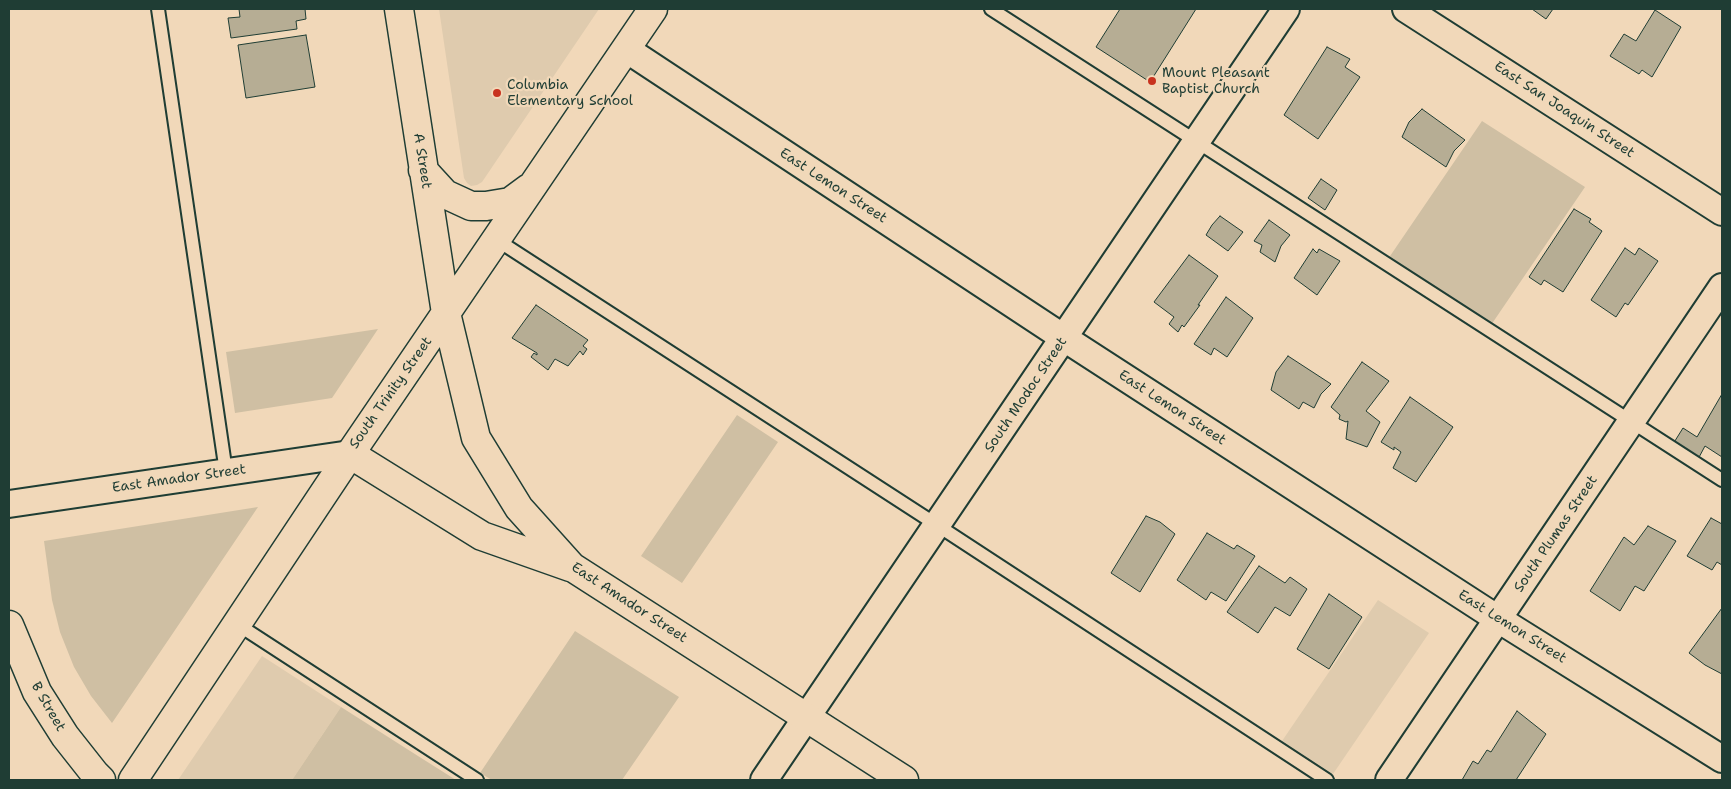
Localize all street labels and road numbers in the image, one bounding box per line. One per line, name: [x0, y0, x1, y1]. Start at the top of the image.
street label: East San Joaquin Street: [1491, 58, 1637, 162]
street label: A Street: [409, 132, 435, 190]
street label: East Lemon Street: [776, 145, 890, 227]
street label: South Trinity Street: [346, 334, 436, 452]
street label: South Modoc Street: [981, 334, 1071, 456]
street label: East Lemon Street: [1115, 367, 1229, 449]
street label: East Amador Street: [111, 461, 247, 497]
street label: South Plumas Street: [1511, 472, 1601, 596]
street label: East Amador Street: [568, 559, 690, 647]
street label: East Lemon Street: [1455, 587, 1569, 667]
street label: B Street: [27, 679, 69, 735]

